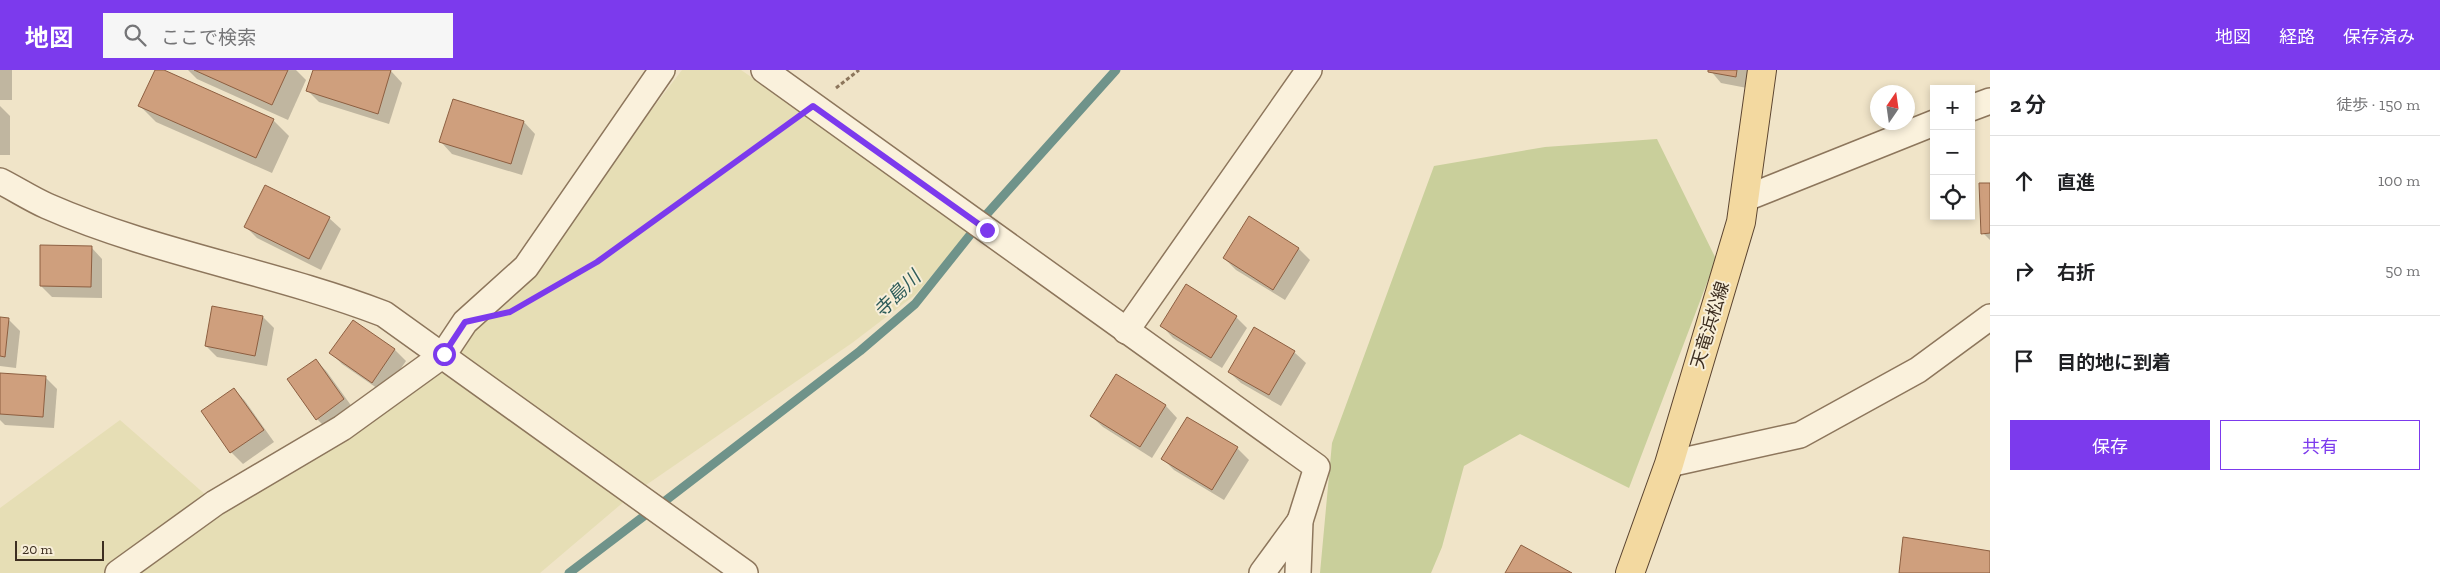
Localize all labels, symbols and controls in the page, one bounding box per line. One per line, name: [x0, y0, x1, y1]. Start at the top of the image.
search box: [103, 13, 453, 58]
icon: search: [121, 21, 149, 49]
text: 地図: [25, 23, 73, 52]
text: ここで検索: [161, 26, 256, 49]
text: 地図: [2215, 26, 2251, 48]
text: 経路: [2279, 26, 2315, 48]
text: 保存済み: [2343, 26, 2415, 48]
north arrow: [1870, 85, 1915, 130]
map controls: [1930, 85, 1975, 220]
button: +: [1930, 85, 1975, 130]
text: 2 分: [2010, 92, 2046, 117]
text: 徒歩 · 150 m: [2336, 95, 2420, 114]
button: −: [1930, 130, 1975, 175]
icon: ahead: [2010, 167, 2038, 195]
text: 直進: [2057, 171, 2095, 194]
text: 100 m: [2378, 171, 2420, 190]
button: locate: [1930, 175, 1975, 220]
route end: [976, 219, 999, 242]
icon: right: [2010, 257, 2038, 285]
text: 右折: [2057, 261, 2095, 284]
text: 50 m: [2385, 261, 2420, 280]
water label: 寺島川: [869, 264, 927, 322]
street label: 天竜浜松線: [1686, 279, 1734, 371]
route start: [433, 343, 456, 366]
icon: arrive: [2010, 347, 2038, 375]
text: 目的地に到着: [2057, 351, 2171, 374]
button: 保存: [2010, 420, 2210, 470]
button: 共有: [2220, 420, 2420, 470]
scale bar: [15, 538, 104, 561]
text: 20 m: [22, 541, 53, 558]

